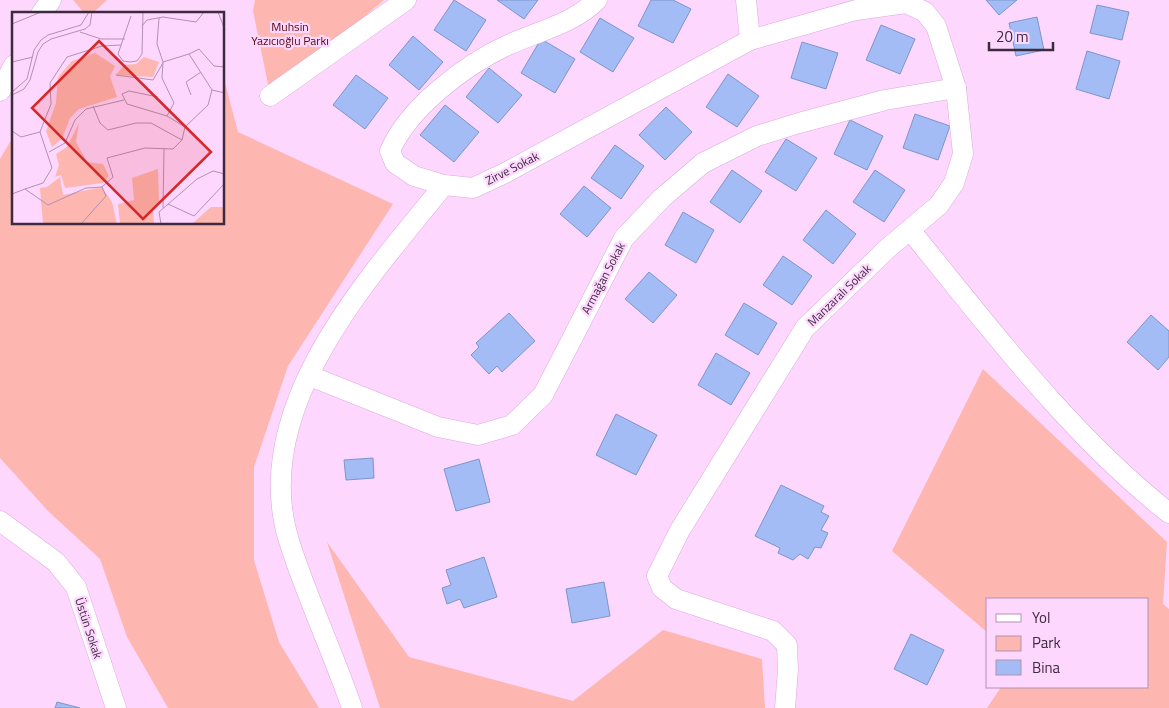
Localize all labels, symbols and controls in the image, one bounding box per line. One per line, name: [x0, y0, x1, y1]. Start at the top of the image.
inset map: [12, 12, 225, 225]
park label: Muhsin Yazıcıoğlu Parkı: [251, 17, 329, 50]
scale bar: [989, 20, 1053, 52]
text: 20 m: [996, 25, 1029, 48]
street label: Zirve Sokak: [482, 146, 542, 190]
street label: Armağan Sokak: [576, 238, 630, 317]
street label: Manzaralı Sokak: [803, 259, 875, 330]
street label: Üstün Sokak: [70, 595, 108, 661]
legend: [986, 598, 1149, 688]
text: Yol: [1032, 606, 1050, 629]
text: Park: [1032, 631, 1061, 654]
text: Bina: [1032, 656, 1061, 679]

